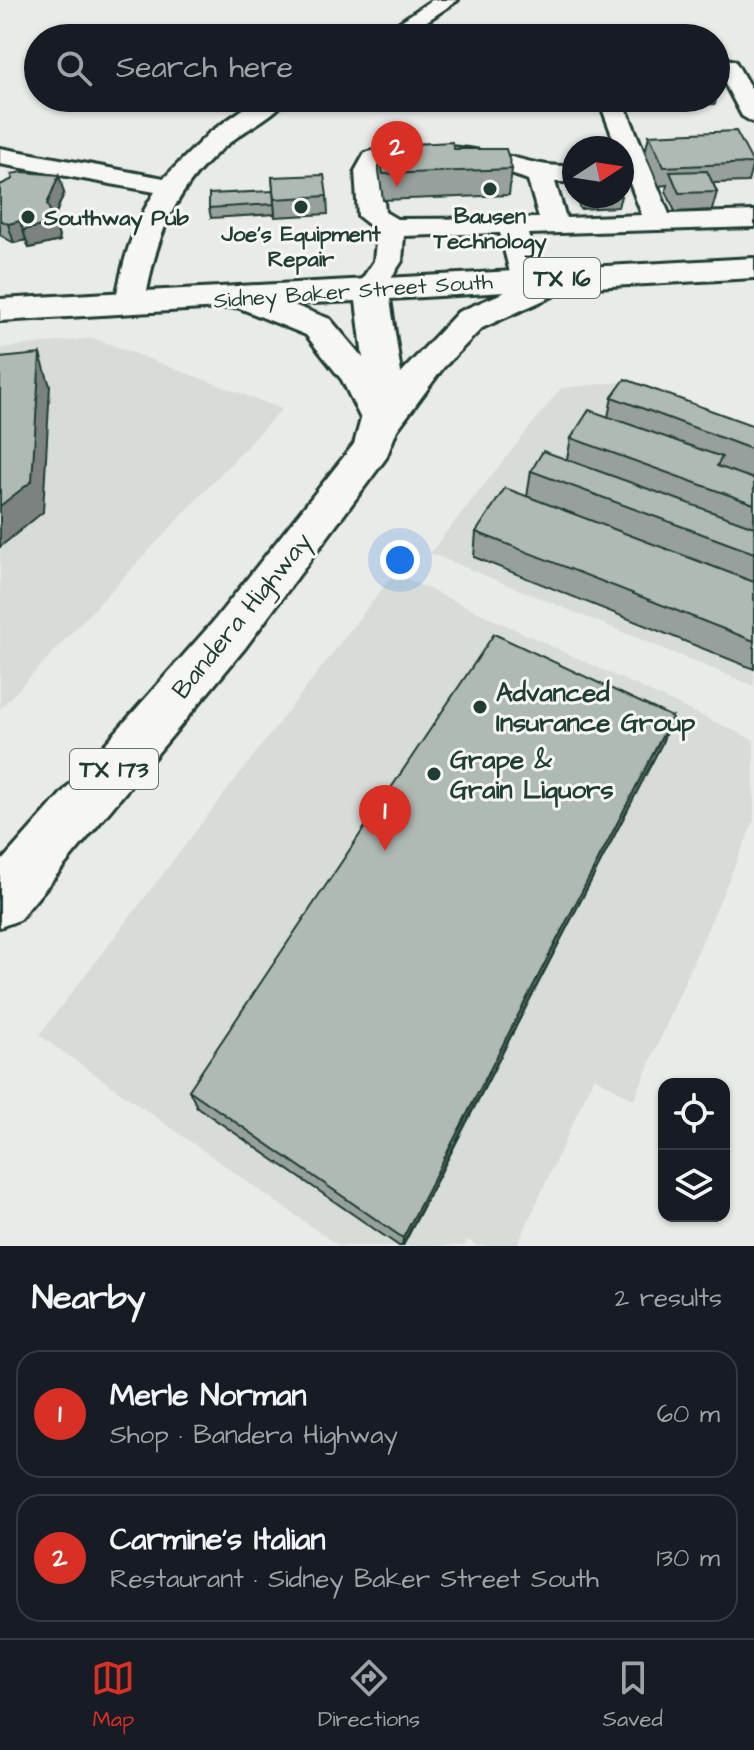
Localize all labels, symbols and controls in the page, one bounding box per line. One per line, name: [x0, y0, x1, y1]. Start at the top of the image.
search box: [24, 24, 730, 112]
icon: search: [52, 46, 96, 90]
text: Search here: [116, 47, 293, 89]
pin: 2: [371, 121, 423, 187]
north arrow: [562, 136, 634, 208]
marker: Bausen Technology: [481, 180, 499, 198]
marker: Joe's Equipment Repair: [292, 198, 310, 216]
place label: Bausen Technology: [432, 201, 547, 259]
place label: Southway Pub: [43, 203, 190, 236]
marker: Southway Pub: [19, 208, 37, 226]
place label: Joe's Equipment Repair: [220, 219, 382, 275]
road number: TX 16: [524, 258, 600, 298]
street label: Sidney Baker Street South: [212, 266, 494, 318]
street label: Bandera Highway: [163, 525, 322, 708]
your location: [380, 540, 420, 580]
place label: Advanced Insurance Group: [496, 675, 696, 741]
marker: Advanced Insurance Group: [471, 698, 489, 716]
place label: Grape & Grain Liquors: [450, 742, 613, 808]
road number: TX 173: [70, 749, 158, 789]
marker: Grape & Grain Liquors: [425, 765, 443, 783]
pin: 1: [359, 785, 411, 851]
map controls: [658, 1078, 730, 1222]
button: locate: [658, 1078, 730, 1150]
button: layers: [658, 1150, 730, 1222]
text: Nearby: [32, 1274, 146, 1322]
text: 2 results: [614, 1280, 722, 1316]
text: Merle Norman: [110, 1375, 306, 1417]
text: 1: [58, 1396, 62, 1432]
text: 60 m: [657, 1396, 720, 1432]
text: Shop · Bandera Highway: [110, 1417, 398, 1453]
text: Carmine's Italian: [110, 1519, 326, 1561]
text: 2: [53, 1540, 67, 1576]
text: 130 m: [656, 1540, 720, 1576]
text: Restaurant · Sidney Baker Street South: [110, 1561, 599, 1597]
tab: Map: [91, 1656, 135, 1735]
tab: Directions: [318, 1656, 420, 1735]
tab: Saved: [603, 1656, 663, 1735]

